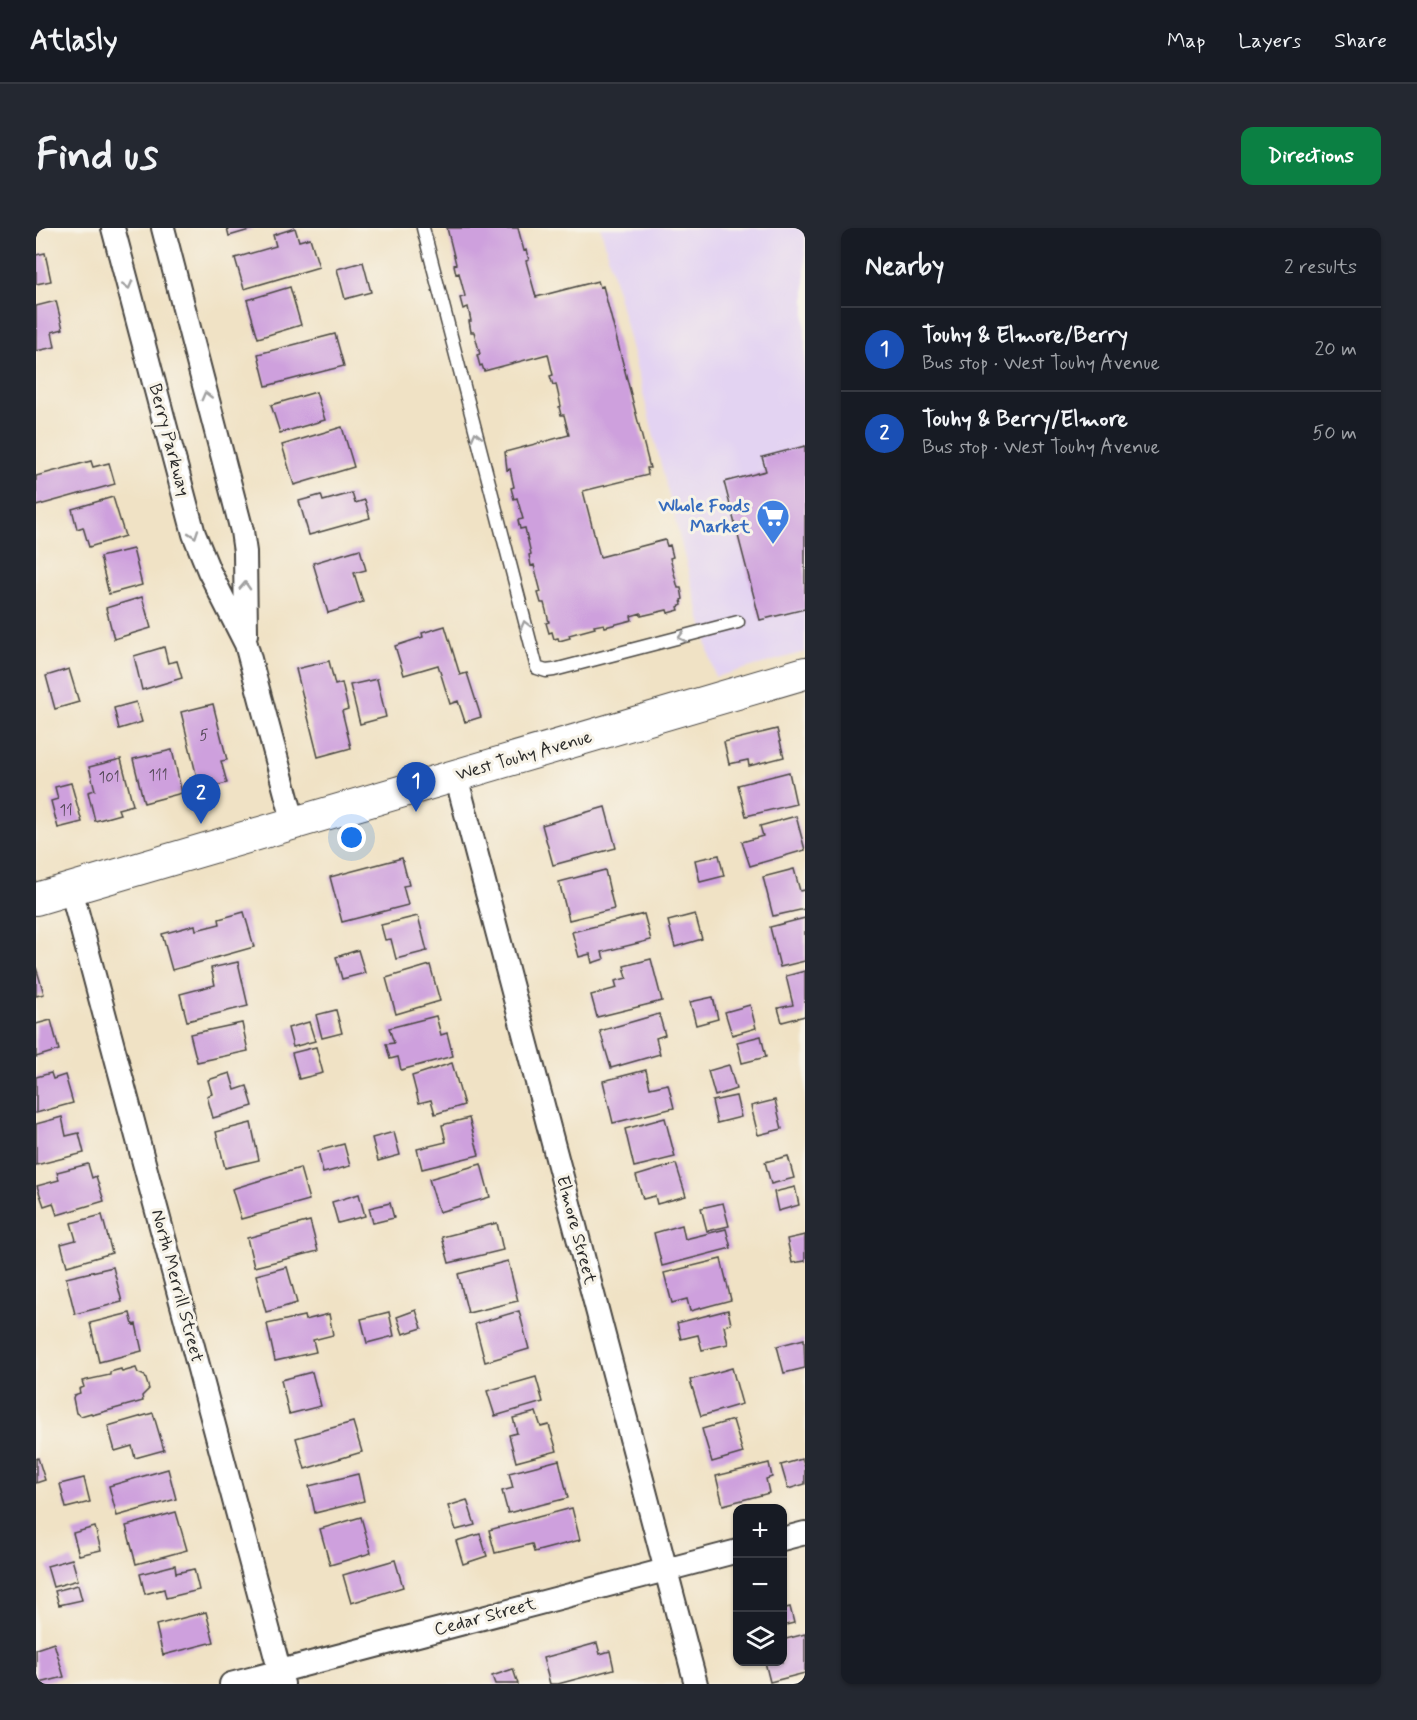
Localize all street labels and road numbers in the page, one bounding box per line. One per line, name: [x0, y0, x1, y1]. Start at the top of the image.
street label: Berry Parkway: [142, 381, 196, 499]
street label: West Touhy Avenue: [453, 725, 595, 787]
street label: Elmore Street: [550, 1173, 602, 1287]
street label: North Merrill Street: [145, 1207, 209, 1365]
street label: Cedar Street: [432, 1592, 539, 1642]

